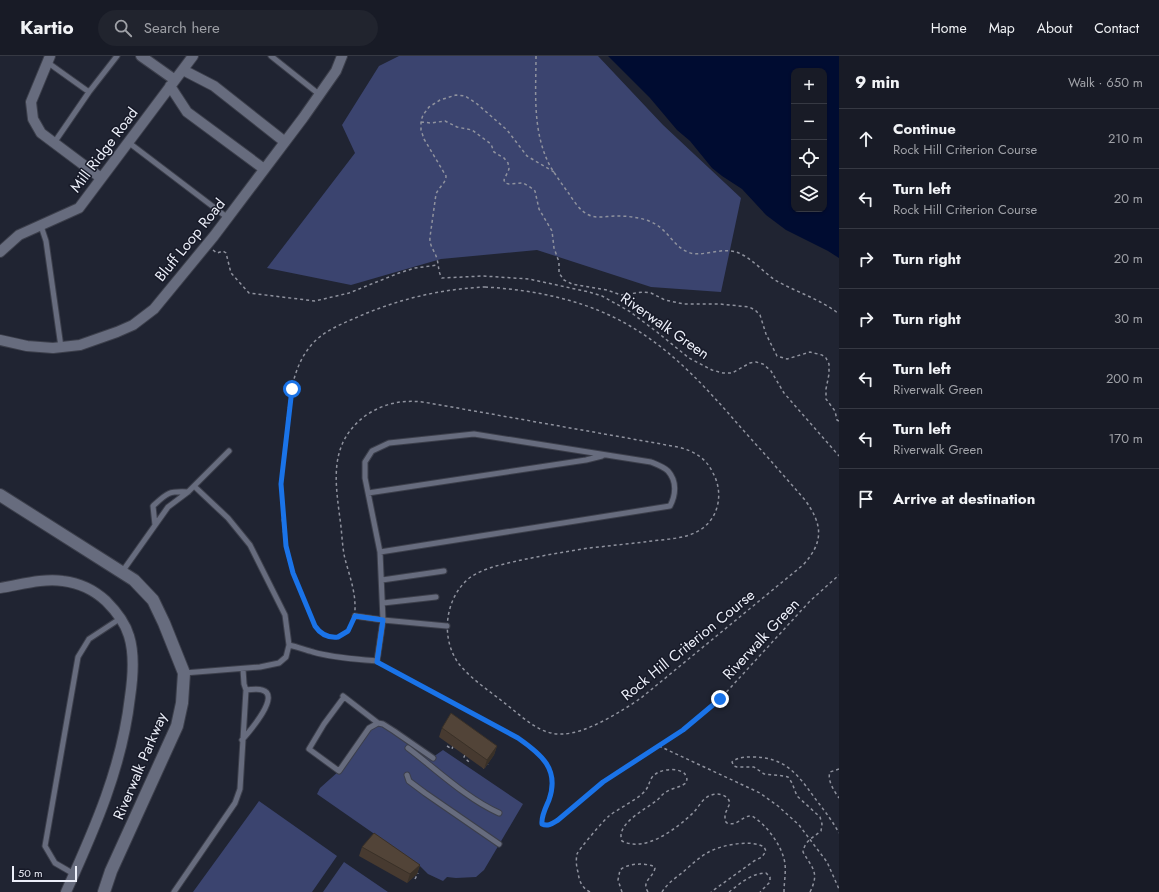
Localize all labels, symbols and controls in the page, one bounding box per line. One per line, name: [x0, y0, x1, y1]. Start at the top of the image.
search box: [98, 10, 378, 46]
text: Kartio: [20, 14, 74, 41]
icon: search: [112, 17, 134, 39]
text: Search here: [144, 17, 220, 39]
text: Home: [931, 18, 967, 38]
text: Map: [989, 18, 1015, 38]
text: About: [1037, 18, 1072, 38]
text: Contact: [1094, 18, 1139, 38]
map controls: [791, 68, 827, 212]
button: +: [791, 68, 827, 104]
text: 9 min: [855, 70, 900, 94]
text: Walk · 650 m: [1068, 73, 1143, 92]
street label: Mill Ridge Road: [65, 103, 143, 197]
button: −: [791, 104, 827, 140]
text: Continue: [893, 118, 956, 140]
icon: ahead: [855, 128, 877, 150]
text: 210 m: [1108, 129, 1143, 148]
button: locate: [791, 140, 827, 176]
text: Rock Hill Criterion Course: [893, 140, 1037, 159]
button: layers: [791, 176, 827, 212]
text: Turn left: [893, 178, 951, 200]
icon: left: [855, 188, 877, 210]
text: 20 m: [1114, 189, 1143, 208]
street label: Bluff Loop Road: [150, 194, 230, 286]
text: Rock Hill Criterion Course: [893, 200, 1037, 219]
icon: right: [855, 248, 877, 270]
text: Turn right: [893, 248, 961, 270]
text: 20 m: [1114, 249, 1143, 268]
street label: Riverwalk Green: [616, 287, 714, 365]
icon: right: [855, 308, 877, 330]
text: Turn right: [893, 308, 961, 330]
text: 30 m: [1114, 309, 1143, 328]
text: Turn left: [893, 358, 951, 380]
icon: left: [855, 368, 877, 390]
text: 200 m: [1106, 369, 1143, 388]
route start: [283, 380, 301, 398]
text: Riverwalk Green: [893, 380, 983, 399]
text: Turn left: [893, 418, 951, 440]
icon: left: [855, 428, 877, 450]
text: 170 m: [1108, 429, 1143, 448]
text: Riverwalk Green: [893, 440, 983, 459]
icon: arrive: [855, 488, 877, 510]
text: Arrive at destination: [893, 488, 1035, 510]
street label: Rock Hill Criterion Course: [616, 584, 760, 706]
street label: Riverwalk Green: [718, 594, 804, 684]
route end: [711, 690, 729, 708]
street label: Riverwalk Parkway: [107, 708, 173, 823]
scale bar: [12, 864, 77, 883]
text: 50 m: [18, 865, 43, 881]

